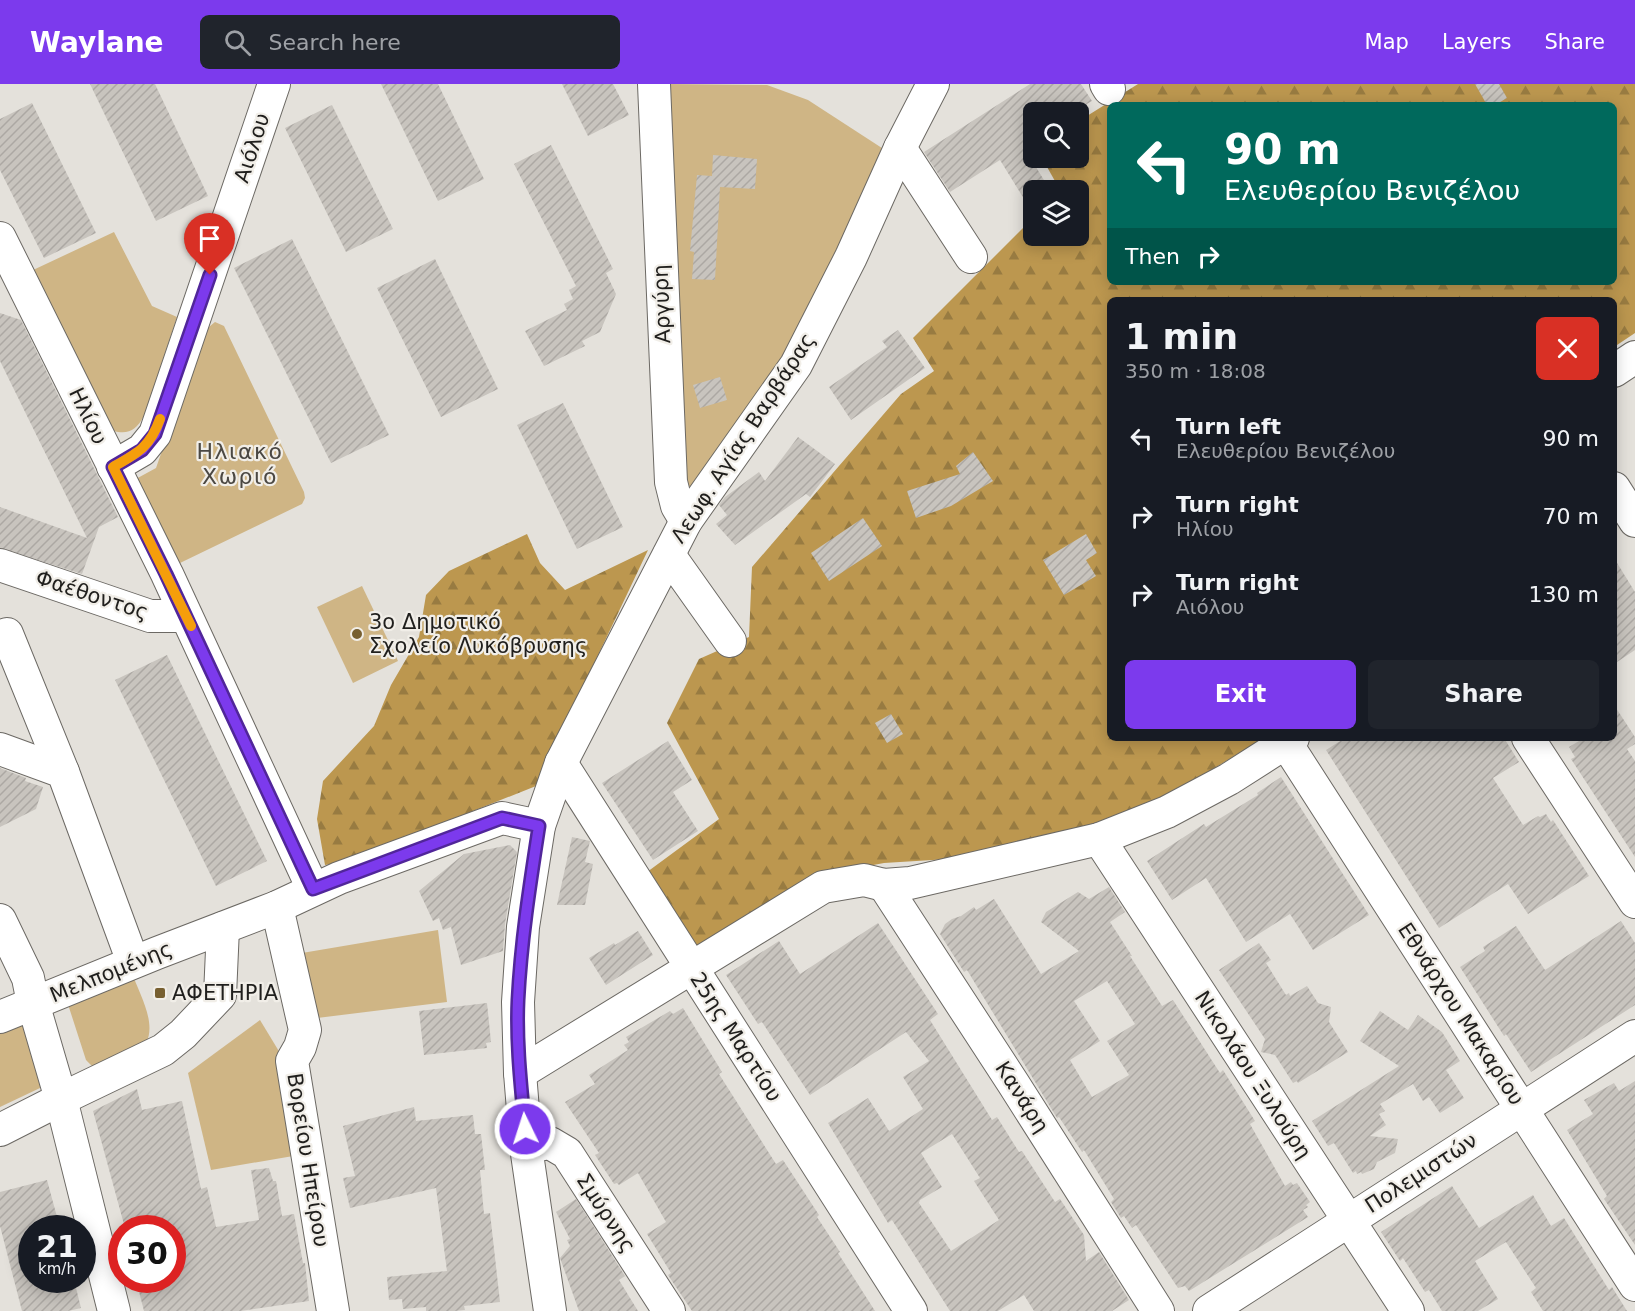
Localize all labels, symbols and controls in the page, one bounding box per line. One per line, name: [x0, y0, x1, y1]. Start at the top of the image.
search box: [200, 15, 620, 69]
text: Waylane: [30, 26, 164, 59]
icon: search: [221, 26, 254, 59]
text: Search here: [269, 30, 401, 55]
text: Map: [1365, 30, 1409, 54]
text: Layers: [1442, 30, 1511, 54]
text: Share: [1544, 30, 1605, 54]
map controls: [1023, 102, 1089, 246]
button: search: [1023, 102, 1089, 168]
street label: Αιόλου: [230, 110, 274, 186]
text: 90 m: [1224, 125, 1341, 174]
icon: left: [1125, 126, 1203, 204]
text: Ελευθερίου Βενιζέλου: [1224, 175, 1520, 206]
button: layers: [1023, 180, 1089, 246]
pin: [184, 213, 235, 275]
icon: arrive: [193, 222, 226, 255]
icon: right: [1192, 240, 1225, 273]
text: Then: [1125, 244, 1180, 269]
street label: Αργύρη: [649, 264, 675, 344]
text: 1 min: [1125, 316, 1238, 357]
button: close: [1536, 317, 1599, 380]
street label: Λεωφ. Αγίας Βαρβάρας: [666, 328, 820, 548]
text: 350 m · 18:08: [1125, 359, 1266, 383]
street label: Ηλίου: [64, 384, 112, 448]
text: Turn left: [1176, 414, 1281, 439]
icon: left: [1125, 422, 1158, 455]
text: 90 m: [1543, 426, 1599, 451]
district label: Ηλιακό Χωριό: [197, 439, 283, 489]
text: Ελευθερίου Βενιζέλου: [1176, 439, 1395, 463]
text: Turn right: [1176, 492, 1299, 517]
icon: right: [1125, 500, 1158, 533]
text: 70 m: [1543, 504, 1599, 529]
text: Ηλίου: [1176, 517, 1233, 541]
street label: Φαέθοντος: [33, 566, 151, 624]
text: Turn right: [1176, 570, 1299, 595]
icon: right: [1125, 578, 1158, 611]
text: 130 m: [1529, 582, 1599, 607]
text: Αιόλου: [1176, 595, 1244, 619]
place label: 3ο Δημοτικό Σχολείο Λυκόβρυσης: [369, 610, 587, 658]
marker: 3ο Δημοτικό Σχολείο Λυκόβρυσης: [350, 627, 364, 641]
button: Exit: [1125, 660, 1356, 729]
button: Share: [1368, 660, 1599, 729]
street label: Εθνάρχου Μακαρίου: [1393, 918, 1529, 1110]
street label: Μελπομένης: [46, 937, 176, 1007]
street label: 25ης Μαρτίου: [685, 968, 787, 1106]
place label: ΑΦΕΤΗΡΙΑ: [172, 981, 279, 1005]
marker: ΑΦΕΤΗΡΙΑ: [153, 986, 167, 1000]
street label: Νικολάου Ξυλούρη: [1190, 986, 1316, 1164]
street label: Κανάρη: [990, 1057, 1054, 1137]
street label: Βορείου Ηπείρου: [282, 1071, 334, 1249]
position arrow: [493, 1097, 557, 1161]
street label: Πολεμιστών: [1361, 1128, 1481, 1218]
street label: Σμύρνης: [572, 1169, 640, 1257]
speed limit sign: 30: [108, 1215, 186, 1293]
text: 21: [36, 1229, 78, 1264]
text: km/h: [38, 1260, 76, 1278]

